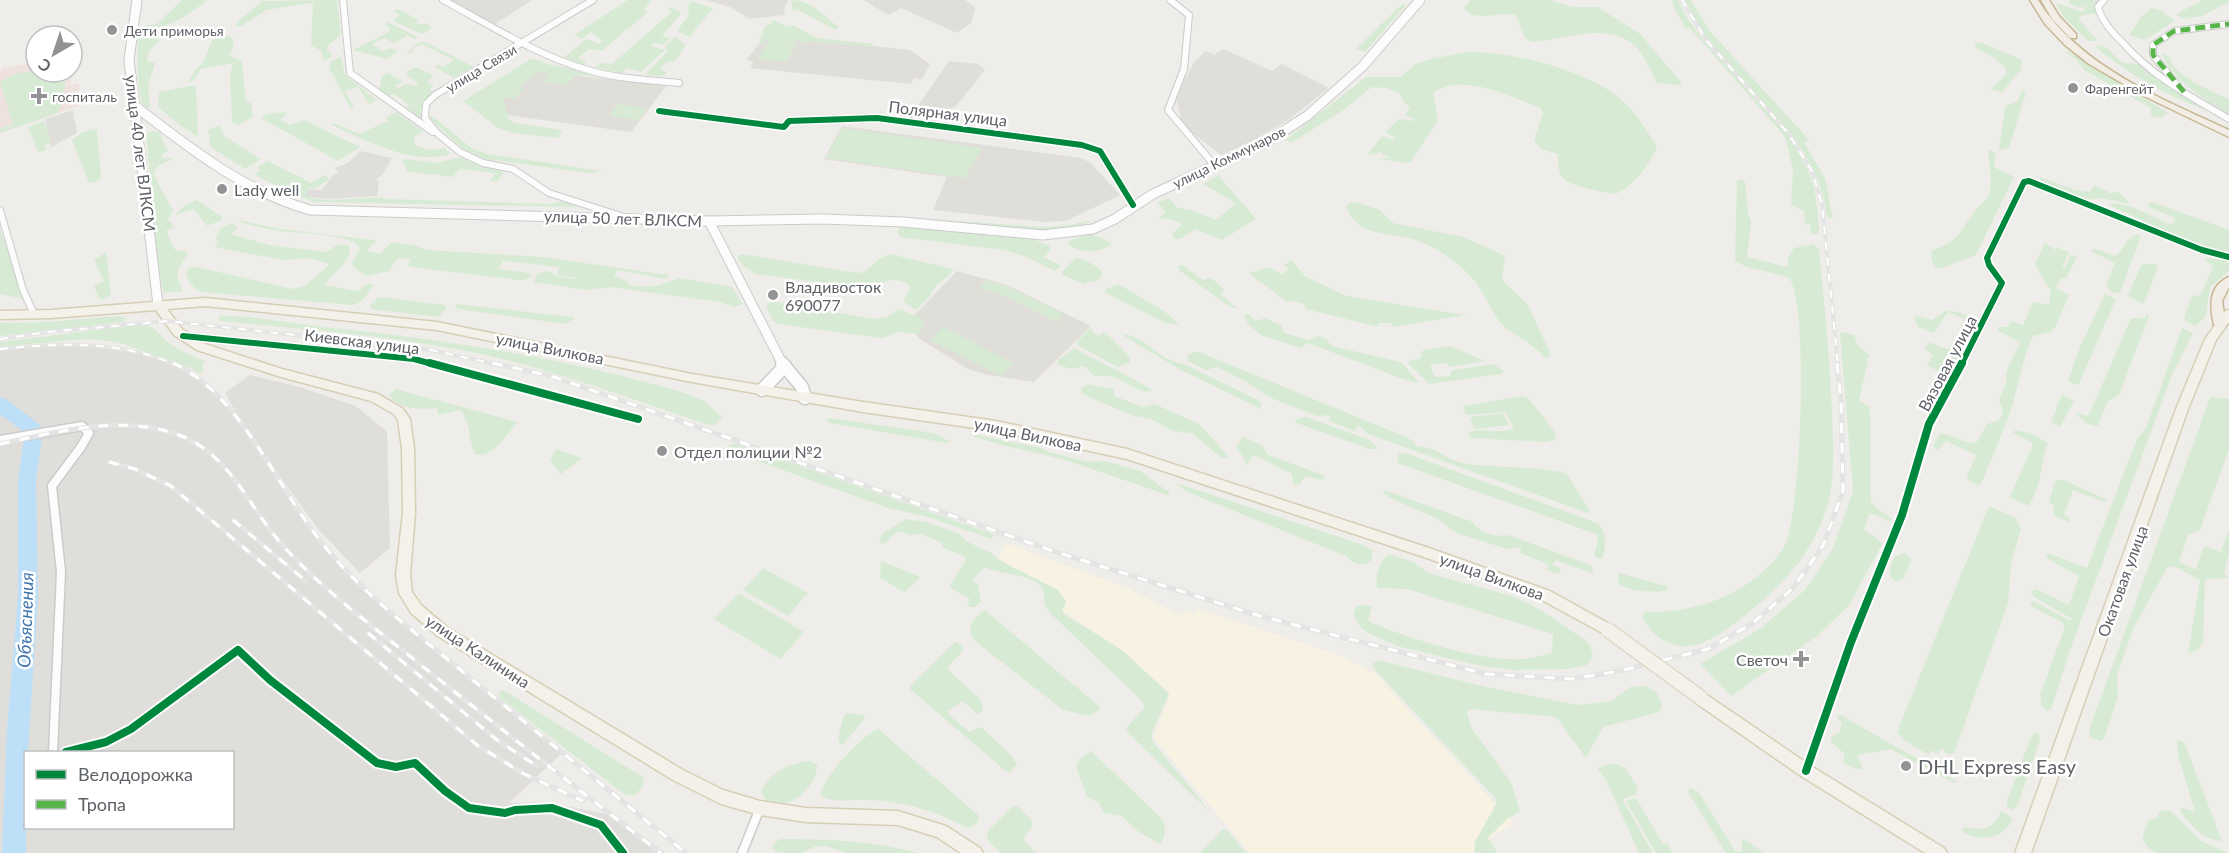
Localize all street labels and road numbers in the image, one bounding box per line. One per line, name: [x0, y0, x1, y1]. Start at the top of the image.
street label: улица Связи: [443, 40, 519, 96]
street label: улица 40 лет ВЛКСМ: [122, 73, 160, 233]
street label: Полярная улица: [888, 96, 1008, 130]
street label: улица Коммунаров: [1170, 122, 1288, 192]
street label: улица 50 лет ВЛКСМ: [544, 206, 702, 230]
street label: Вязовая улица: [1914, 312, 1980, 414]
street label: Киевская улица: [303, 325, 421, 357]
street label: улица Вилкова: [494, 328, 606, 368]
street label: улица Вилкова: [972, 413, 1084, 455]
street label: Окатовая улица: [2093, 523, 2151, 639]
street label: улица Вилкова: [1437, 548, 1547, 604]
street label: улица Калинина: [422, 610, 534, 692]

